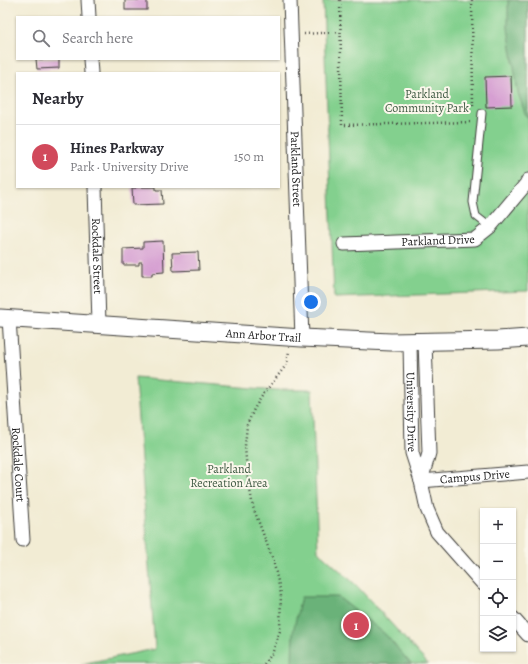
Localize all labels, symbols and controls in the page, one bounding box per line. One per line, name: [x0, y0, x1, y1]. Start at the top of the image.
search box: [16, 16, 280, 60]
icon: search: [30, 27, 52, 49]
text: Search here: [62, 28, 133, 48]
park label: Parkland Community Park: [385, 86, 469, 116]
text: Nearby: [32, 87, 83, 110]
street label: Parkland Street: [287, 131, 305, 207]
text: Hines Parkway: [70, 138, 164, 158]
text: 1: [43, 148, 47, 165]
text: 150 m: [234, 148, 264, 165]
text: Park · University Drive: [70, 158, 189, 175]
street label: Rockdale Street: [88, 218, 106, 294]
street label: Parkland Drive: [401, 231, 475, 250]
your location: [301, 292, 321, 312]
street label: Ann Arbor Trail: [224, 325, 302, 346]
street label: University Drive: [403, 372, 420, 452]
street label: Rockdale Court: [8, 427, 29, 503]
park label: Parkland Recreation Area: [190, 461, 268, 491]
street label: Campus Drive: [439, 466, 510, 487]
map controls: [480, 508, 516, 652]
button: +: [480, 508, 516, 544]
button: −: [480, 544, 516, 580]
button: locate: [480, 580, 516, 616]
pin: 1: [343, 610, 369, 640]
button: layers: [480, 616, 516, 652]

